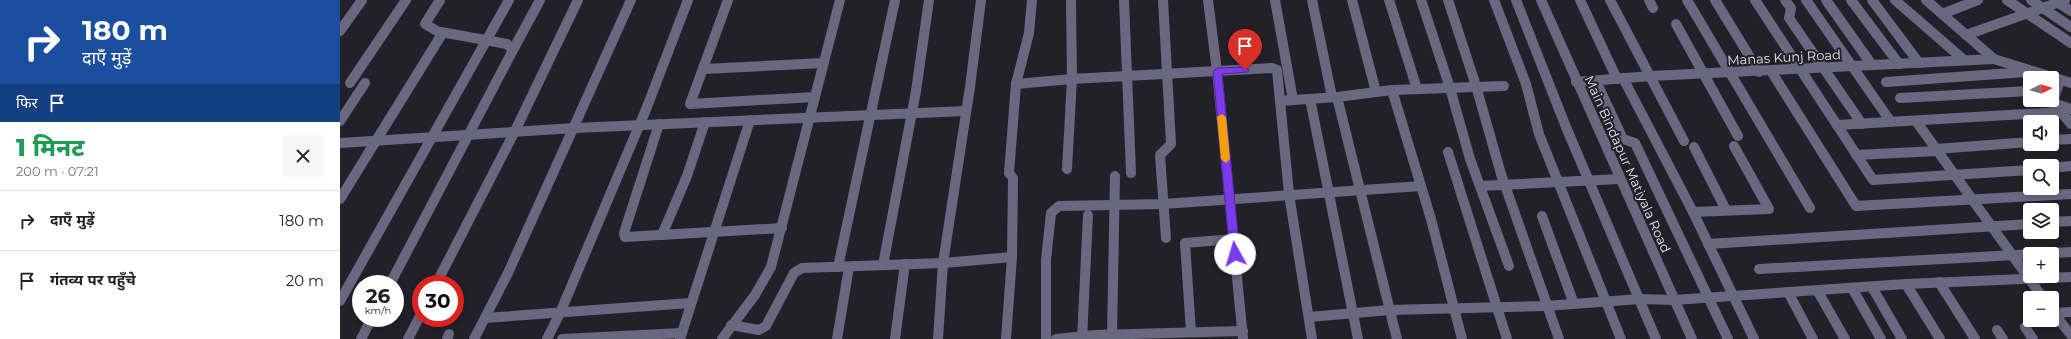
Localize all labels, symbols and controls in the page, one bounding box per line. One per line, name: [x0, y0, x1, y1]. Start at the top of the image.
text: 180 m: [82, 13, 168, 47]
icon: right: [16, 16, 68, 68]
pin: [1228, 29, 1262, 70]
icon: arrive: [1234, 35, 1256, 57]
street label: Manas Kunj Road: [1727, 46, 1841, 68]
text: दाएँ मुड़ें: [82, 47, 131, 69]
north arrow: [2023, 71, 2059, 107]
map controls: [2023, 71, 2059, 327]
street label: Main Bindapur Matiyala Road: [1582, 73, 1674, 255]
icon: arrive: [46, 92, 68, 114]
text: फिर: [16, 93, 38, 112]
button: sound: [2023, 115, 2059, 151]
text: 1 मिनट: [16, 133, 84, 162]
button: close: [282, 135, 324, 177]
button: search: [2023, 159, 2059, 195]
text: 200 m · 07:21: [16, 163, 99, 179]
button: layers: [2023, 203, 2059, 239]
icon: right: [16, 210, 38, 232]
text: दाएँ मुड़ें: [50, 210, 95, 229]
text: 180 m: [279, 211, 324, 230]
position arrow: [1214, 233, 1256, 275]
button: +: [2023, 247, 2059, 283]
icon: arrive: [16, 270, 38, 292]
text: गंतव्य पर पहुँचे: [50, 270, 136, 289]
text: 20 m: [286, 271, 324, 290]
speed limit sign: 30: [412, 275, 464, 327]
text: 26: [366, 284, 390, 308]
button: −: [2023, 291, 2059, 327]
text: km/h: [365, 304, 391, 317]

